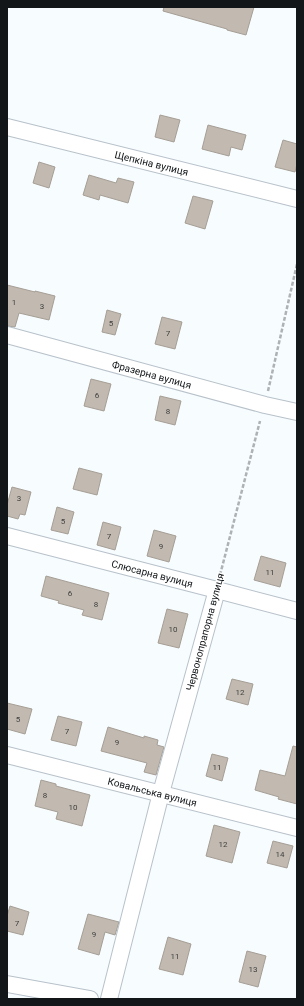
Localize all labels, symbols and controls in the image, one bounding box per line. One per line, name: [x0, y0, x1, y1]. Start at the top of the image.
street label: Щепкіна вулиця: [114, 148, 190, 177]
house number: 1: [12, 298, 16, 307]
house number: 3: [40, 302, 44, 311]
house number: 5: [109, 319, 114, 328]
house number: 7: [166, 329, 171, 338]
street label: Фразерна вулиця: [111, 357, 193, 390]
house number: 6: [95, 391, 100, 400]
house number: 8: [166, 407, 171, 416]
house number: 3: [17, 494, 21, 503]
house number: 5: [61, 517, 66, 526]
house number: 7: [107, 532, 112, 541]
house number: 9: [159, 542, 163, 551]
street label: Слюсарна вулиця: [110, 558, 194, 589]
house number: 11: [266, 568, 275, 577]
street label: Червонопрапорна вулиця: [184, 572, 226, 692]
house number: 6: [68, 589, 73, 598]
house number: 8: [94, 600, 99, 609]
house number: 10: [169, 625, 178, 634]
house number: 12: [236, 688, 245, 697]
house number: 5: [16, 715, 21, 724]
house number: 7: [65, 727, 70, 736]
house number: 9: [115, 738, 119, 747]
house number: 11: [213, 763, 222, 772]
street label: Ковальська вулиця: [107, 775, 198, 808]
house number: 8: [43, 791, 48, 800]
house number: 10: [69, 803, 78, 812]
house number: 12: [219, 840, 228, 849]
house number: 14: [276, 850, 285, 859]
house number: 7: [15, 919, 20, 928]
house number: 9: [92, 930, 96, 939]
house number: 11: [171, 952, 180, 961]
house number: 13: [249, 965, 258, 974]

